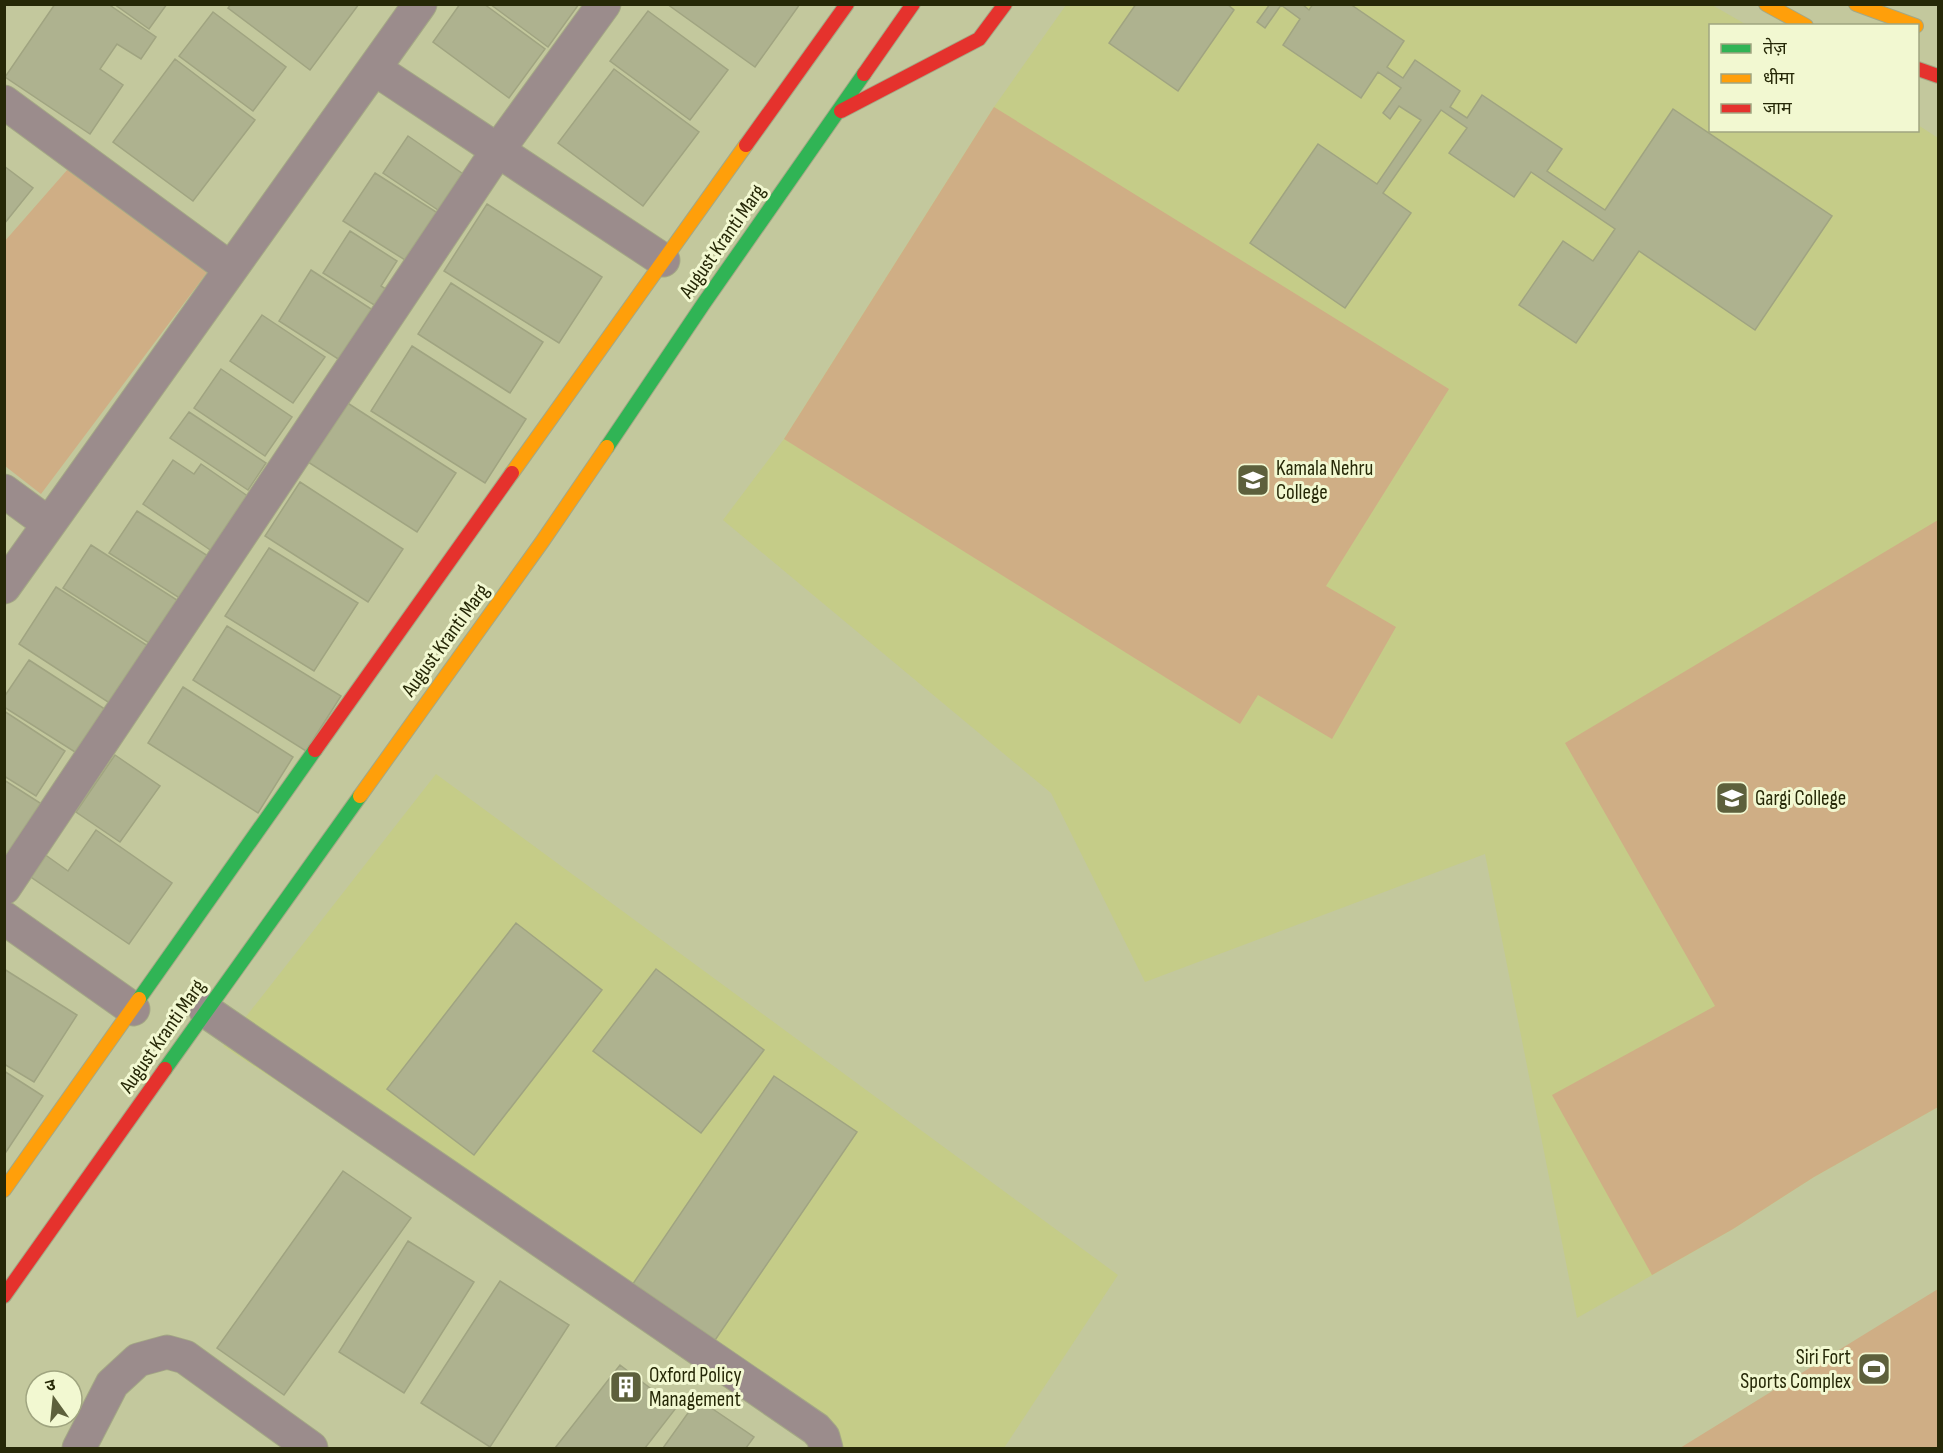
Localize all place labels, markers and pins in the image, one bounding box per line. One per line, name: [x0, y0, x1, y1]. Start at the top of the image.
place label: Kamala Nehru College: [1276, 456, 1373, 505]
school or university icon: Kamala Nehru College: [1235, 462, 1271, 498]
school or university icon: Gargi College: [1714, 780, 1750, 816]
place label: Gargi College: [1755, 786, 1846, 811]
place label: Siri Fort Sports Complex: [1740, 1345, 1851, 1394]
sports icon: Siri Fort Sports Complex: [1856, 1351, 1892, 1387]
place label: Oxford Policy Management: [649, 1363, 742, 1412]
building icon: Oxford Policy Management: [608, 1369, 644, 1405]

